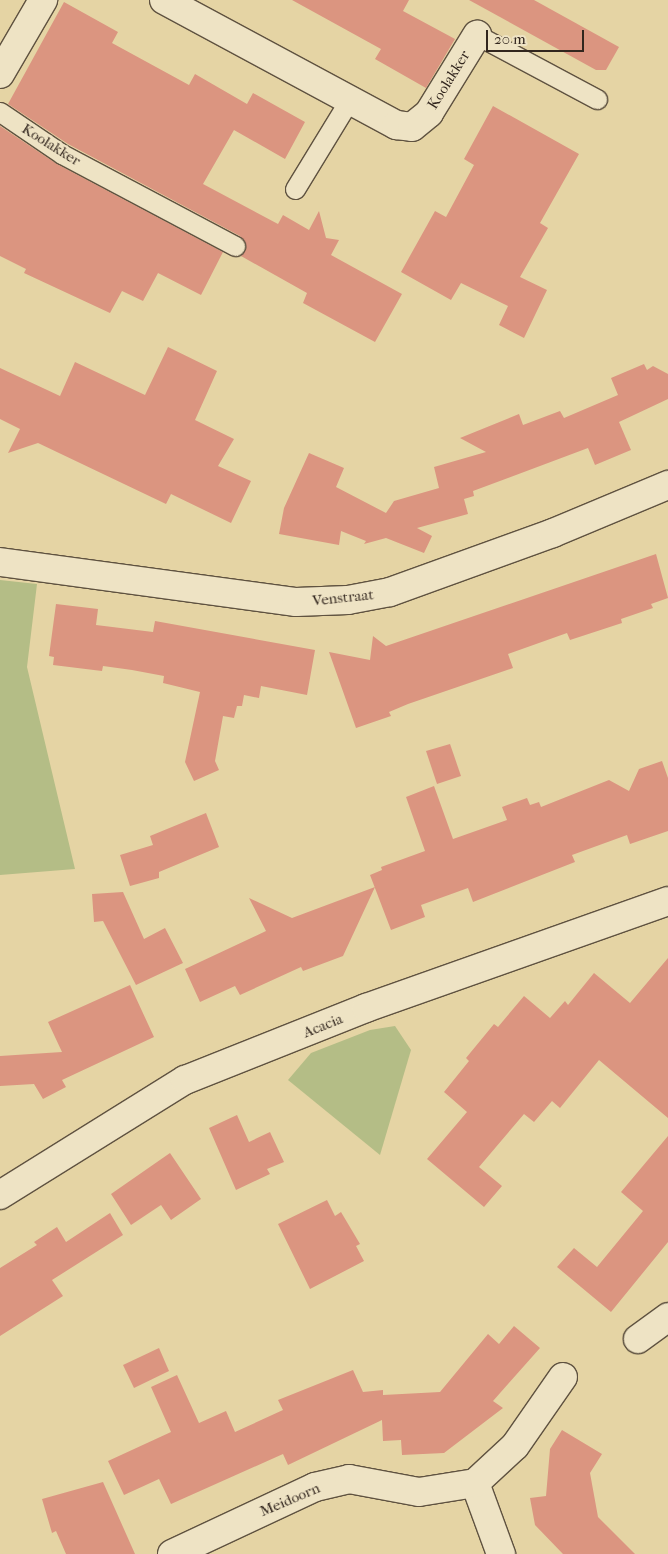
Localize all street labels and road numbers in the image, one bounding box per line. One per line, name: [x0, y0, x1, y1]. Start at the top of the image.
street label: Koolakker: [424, 47, 474, 113]
street label: Koolakker: [18, 120, 84, 170]
street label: Venstraat: [311, 586, 375, 610]
street label: Acacia: [301, 1010, 345, 1042]
street label: Meidoorn: [257, 1479, 323, 1521]

